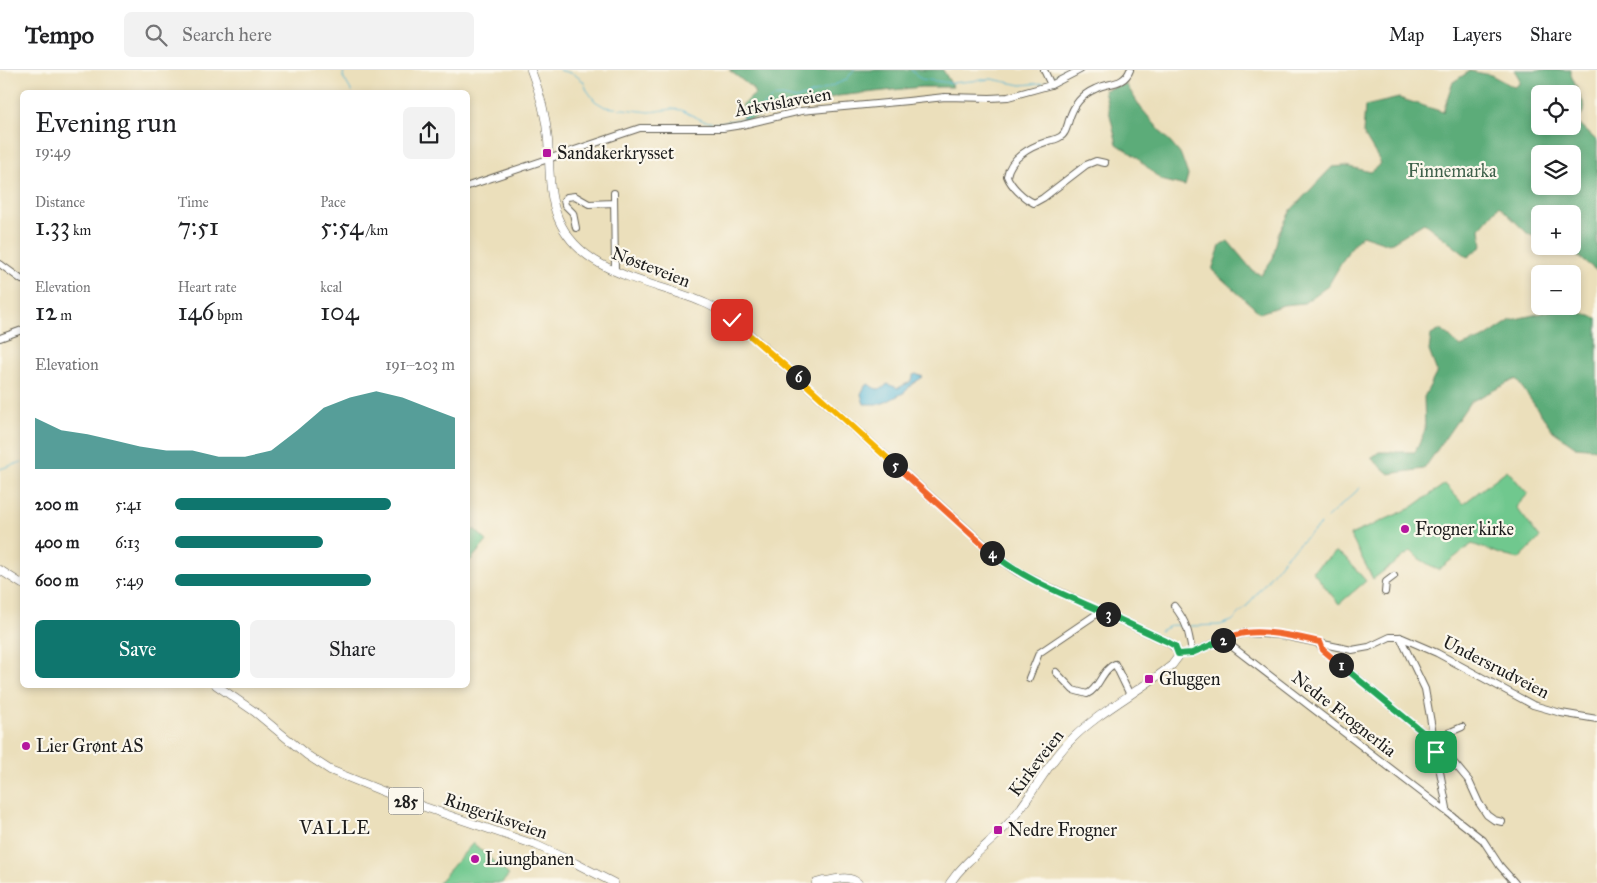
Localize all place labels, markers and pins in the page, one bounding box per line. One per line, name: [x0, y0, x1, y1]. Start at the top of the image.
place label: Sandakerkrysset: [557, 142, 675, 164]
marker: Sandakerkrysset: [541, 147, 553, 159]
pin: [711, 299, 753, 341]
pin: 6: [786, 364, 810, 390]
pin: 5: [882, 452, 908, 478]
place label: Frogner kirke: [1415, 518, 1514, 541]
marker: Frogner kirke: [1399, 523, 1411, 535]
pin: 4: [980, 540, 1004, 566]
pin: 3: [1096, 602, 1120, 626]
pin: 2: [1210, 628, 1236, 652]
pin: 1: [1328, 652, 1354, 678]
place label: Gluggen: [1159, 668, 1221, 691]
marker: Gluggen: [1143, 673, 1155, 685]
pin: [1415, 731, 1457, 773]
place label: Lier Grønt AS: [36, 735, 144, 757]
marker: Lier Grønt AS: [20, 740, 32, 752]
place label: Nedre Frogner: [1008, 819, 1117, 842]
marker: Nedre Frogner: [992, 824, 1004, 836]
place label: Liungbanen: [485, 848, 574, 871]
marker: Liungbanen: [469, 853, 481, 865]

